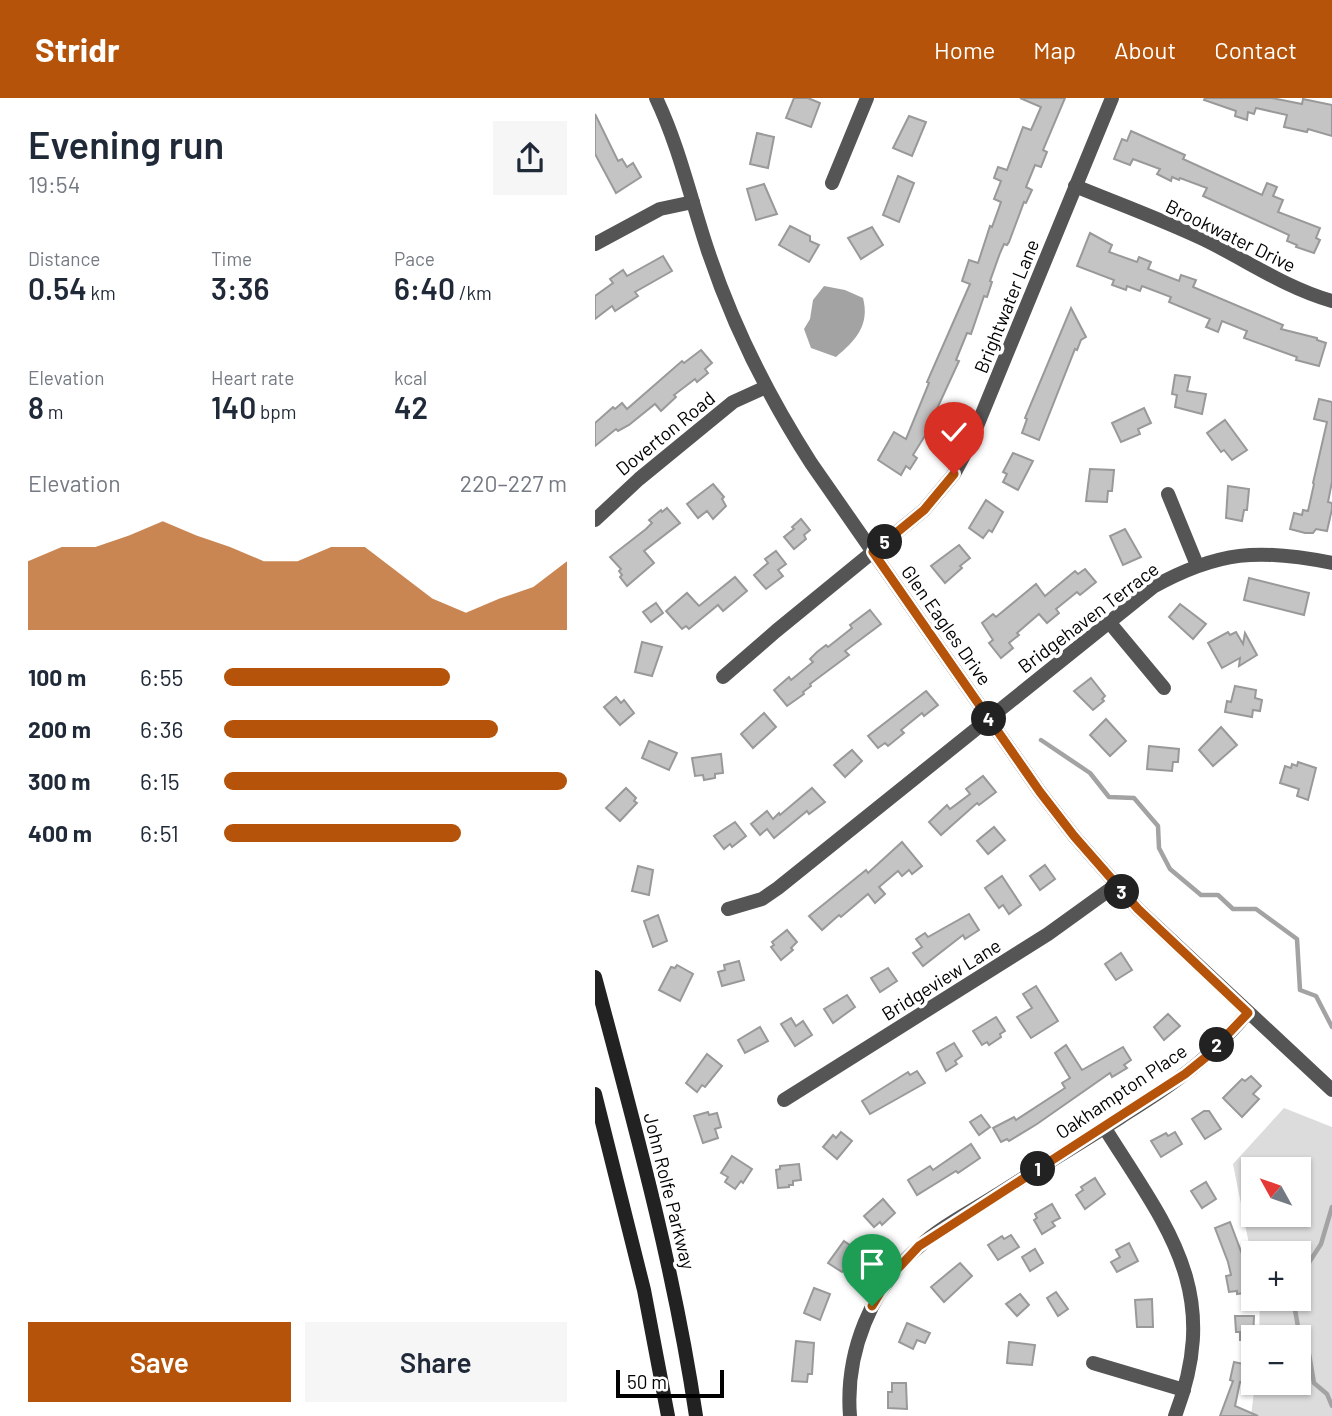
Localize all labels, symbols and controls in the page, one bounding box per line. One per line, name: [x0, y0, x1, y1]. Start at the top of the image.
text: Stridr: [35, 29, 120, 69]
text: Home: [934, 35, 995, 64]
text: Map: [1033, 35, 1076, 64]
text: About: [1114, 35, 1176, 64]
text: Contact: [1214, 35, 1297, 64]
text: Evening run: [28, 121, 224, 167]
button: share: [493, 121, 567, 195]
text: 19:54: [28, 170, 80, 198]
street label: Brookwater Drive: [1162, 194, 1300, 276]
street label: Brightwater Lane: [969, 236, 1043, 376]
text: Distance: [28, 247, 100, 270]
text: Time: [211, 247, 252, 270]
text: Pace: [394, 247, 435, 270]
text: 0.54: [28, 270, 87, 306]
text: 3:36: [211, 270, 269, 306]
text: 6:40: [394, 270, 455, 306]
text: km: [87, 281, 116, 304]
text: /km: [455, 281, 492, 304]
text: Elevation: [28, 366, 105, 389]
text: Heart rate: [211, 366, 294, 389]
text: kcal: [394, 366, 427, 389]
street label: Doverton Road: [611, 386, 719, 480]
text: 8: [28, 389, 44, 425]
text: 140: [211, 389, 256, 425]
text: 42: [394, 389, 428, 425]
text: m: [44, 400, 64, 423]
text: bpm: [256, 400, 297, 423]
pin: [924, 402, 984, 474]
icon: check: [935, 413, 973, 451]
text: Elevation: [28, 469, 121, 497]
text: 220–227 m: [460, 469, 567, 497]
pin: 5: [867, 524, 903, 560]
text: 5: [879, 530, 890, 553]
street label: Bridgehaven Terrace: [1013, 557, 1163, 677]
street label: Glen Eagles Drive: [897, 561, 997, 689]
text: 100 m: [28, 663, 86, 691]
text: 6:55: [140, 663, 183, 691]
pin: 4: [971, 702, 1007, 736]
text: 4: [983, 707, 994, 730]
text: 200 m: [28, 715, 91, 743]
text: 6:36: [140, 715, 183, 743]
text: 300 m: [28, 767, 90, 795]
text: 6:15: [140, 767, 180, 795]
text: 400 m: [28, 819, 92, 847]
text: 6:51: [140, 819, 179, 847]
pin: 3: [1105, 874, 1139, 910]
text: 3: [1116, 880, 1127, 903]
street label: Bridgeview Lane: [877, 933, 1005, 1025]
pin: 2: [1199, 1028, 1235, 1062]
text: 2: [1211, 1033, 1222, 1056]
street label: Oakhampton Place: [1051, 1039, 1191, 1143]
street label: John Rolfe Parkway: [639, 1110, 701, 1272]
pin: 1: [1021, 1152, 1055, 1186]
text: 1: [1034, 1157, 1041, 1180]
north arrow: [1241, 1157, 1311, 1227]
map controls: [1241, 1157, 1311, 1395]
pin: [842, 1234, 902, 1306]
button: +: [1241, 1241, 1311, 1311]
icon: arrive: [853, 1245, 891, 1283]
button: Save: [28, 1322, 291, 1402]
button: Share: [305, 1322, 567, 1402]
button: −: [1241, 1325, 1311, 1395]
scale bar: [616, 1367, 725, 1399]
text: 50 m: [627, 1370, 667, 1393]

